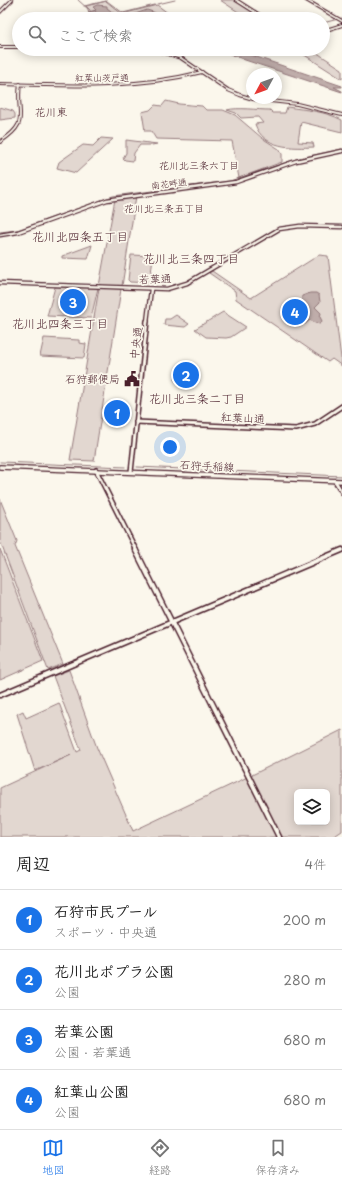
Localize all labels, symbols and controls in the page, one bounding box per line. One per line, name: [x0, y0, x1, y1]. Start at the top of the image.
search box: [12, 12, 330, 56]
icon: search: [26, 23, 48, 45]
text: ここで検索: [58, 23, 133, 46]
north arrow: [246, 68, 282, 104]
street label: 紅葉山茨戸通: [75, 70, 129, 84]
district label: 花川東: [35, 103, 68, 120]
district label: 花川北三条六丁目: [159, 157, 239, 172]
street label: 南花畔通: [150, 174, 188, 192]
district label: 花川北三条五丁目: [124, 200, 204, 215]
district label: 花川北四条五丁目: [32, 227, 128, 245]
district label: 花川北三条四丁目: [143, 249, 239, 267]
street label: 若葉通: [138, 269, 172, 288]
pin: 3: [60, 287, 86, 317]
pin: 4: [282, 297, 308, 327]
district label: 花川北四条三丁目: [12, 314, 108, 332]
street label: 中央通: [125, 326, 146, 360]
pin: 2: [173, 360, 199, 390]
place label: 石狩郵便局: [65, 370, 120, 387]
public building icon: 石狩郵便局: [123, 370, 141, 388]
district label: 花川北三条二丁目: [149, 389, 245, 407]
pin: 1: [104, 398, 130, 428]
street label: 紅葉山通: [221, 408, 265, 427]
your location: [160, 437, 180, 457]
street label: 石狩手稲線: [179, 456, 235, 475]
map controls: [294, 789, 330, 825]
button: layers: [294, 789, 330, 825]
text: 周辺: [16, 850, 50, 876]
text: 4件: [304, 854, 326, 873]
text: 石狩市民プール: [54, 899, 158, 922]
text: 1: [26, 910, 32, 929]
text: 200 m: [283, 910, 326, 929]
text: スポーツ · 中央通: [54, 922, 157, 941]
text: 花川北ポプラ公園: [54, 959, 174, 982]
text: 2: [24, 970, 34, 989]
text: 280 m: [284, 970, 326, 989]
text: 公園: [54, 982, 80, 1001]
text: 若葉公園: [54, 1019, 114, 1042]
text: 3: [25, 1030, 33, 1049]
text: 680 m: [283, 1030, 326, 1049]
text: 公園 · 若葉通: [54, 1042, 131, 1061]
text: 紅葉山公園: [54, 1079, 129, 1102]
text: 4: [25, 1090, 33, 1109]
text: 680 m: [283, 1090, 326, 1109]
text: 公園: [54, 1102, 80, 1121]
tab: 地図: [42, 1137, 64, 1178]
tab: 経路: [149, 1137, 171, 1178]
tab: 保存済み: [256, 1137, 300, 1178]

